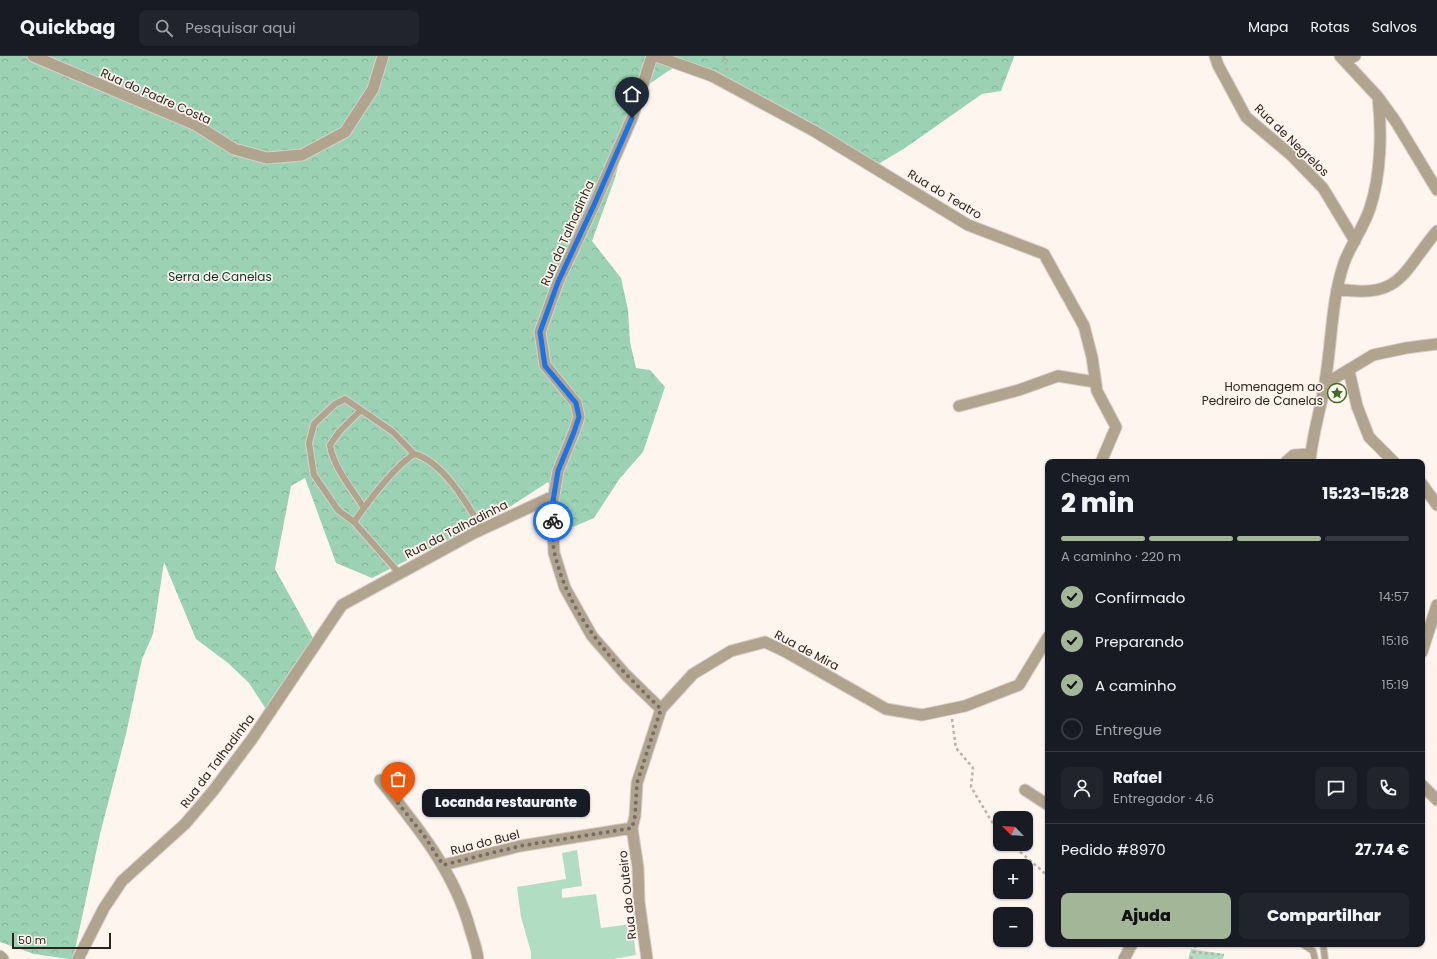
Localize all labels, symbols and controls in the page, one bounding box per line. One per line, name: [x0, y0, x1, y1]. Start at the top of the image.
search box: [139, 10, 419, 46]
text: Quickbag: [20, 14, 115, 41]
icon: search: [153, 17, 175, 39]
text: Pesquisar aqui: [185, 17, 296, 38]
text: Mapa: [1248, 17, 1288, 37]
text: Rotas: [1310, 17, 1350, 37]
text: Salvos: [1372, 17, 1417, 37]
street label: Rua do Padre Costa: [98, 64, 214, 128]
pin: [615, 77, 649, 118]
icon: home: [621, 83, 643, 105]
street label: Rua de Negrelos: [1251, 100, 1333, 180]
street label: Rua do Teatro: [905, 165, 986, 223]
street label: Rua da Talhadinha: [536, 178, 598, 288]
park label: Serra de Canelas: [168, 268, 272, 285]
place label: Homenagem ao Pedreiro de Canelas: [1202, 378, 1323, 409]
place icon: Homenagem ao Pedreiro de Canelas: [1326, 382, 1348, 404]
text: Chega em: [1061, 468, 1130, 487]
text: 15:23–15:28: [1322, 483, 1409, 504]
text: 2 min: [1061, 485, 1134, 521]
street label: Rua da Talhadinha: [402, 496, 510, 562]
courier: [533, 501, 573, 541]
icon: bike: [542, 510, 564, 532]
text: A caminho · 220 m: [1061, 547, 1181, 566]
icon: check: [1061, 586, 1083, 608]
text: Confirmado: [1095, 587, 1185, 608]
text: 14:57: [1379, 587, 1409, 606]
street label: Rua de Mira: [772, 626, 842, 674]
icon: check: [1061, 630, 1083, 652]
text: Preparando: [1095, 631, 1184, 652]
text: 15:16: [1381, 631, 1409, 650]
icon: check: [1061, 674, 1083, 696]
text: A caminho: [1095, 675, 1176, 696]
text: 15:19: [1382, 675, 1409, 694]
street label: Rua da Talhadinha: [176, 711, 258, 811]
text: Entregue: [1095, 719, 1162, 740]
pin: [381, 762, 415, 803]
button: person: [1061, 767, 1103, 809]
text: Rafael: [1113, 767, 1162, 788]
button: chat: [1315, 767, 1357, 809]
button: phone: [1367, 767, 1409, 809]
icon: bag: [387, 768, 409, 790]
callout: Locanda restaurante: [422, 789, 590, 817]
text: Entregador · 4.6: [1113, 789, 1214, 808]
text: Locanda restaurante: [435, 793, 577, 812]
north arrow: [993, 811, 1033, 851]
map controls: [993, 811, 1033, 947]
street label: Rua do Buel: [449, 825, 521, 859]
text: Pedido #8970: [1061, 839, 1166, 860]
text: 27.74 €: [1355, 839, 1409, 860]
street label: Rua do Outeiro: [614, 849, 640, 940]
button: +: [993, 859, 1033, 899]
button: Ajuda: [1061, 893, 1231, 939]
button: Compartilhar: [1239, 893, 1409, 939]
button: −: [993, 907, 1033, 947]
scale bar: [12, 931, 111, 950]
text: 50 m: [18, 932, 46, 948]

